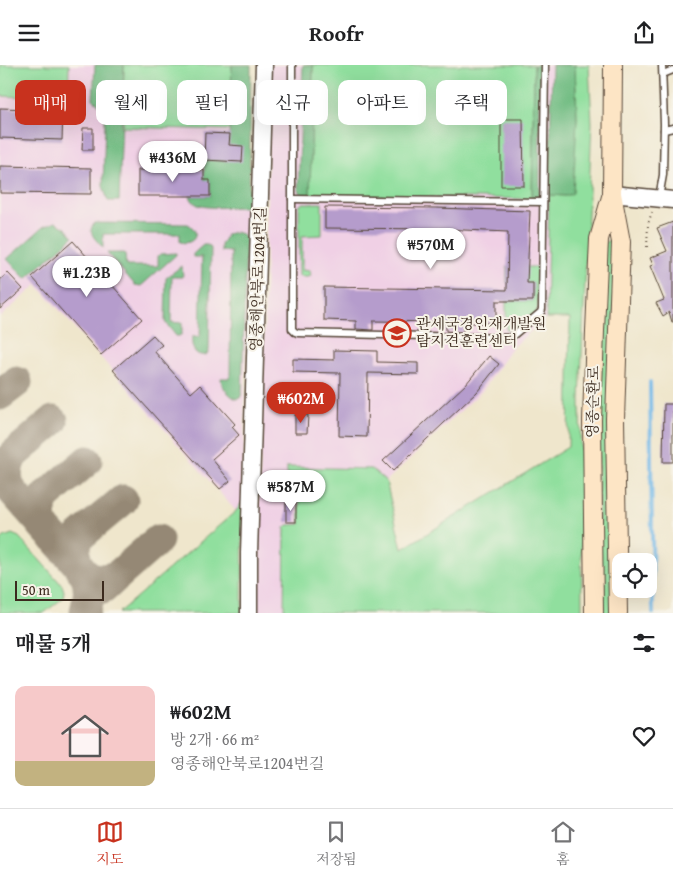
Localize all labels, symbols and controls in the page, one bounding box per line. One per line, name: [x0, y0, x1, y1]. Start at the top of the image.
text: Roofr: [309, 17, 364, 49]
icon: menu: [15, 19, 43, 47]
icon: share: [630, 19, 658, 47]
chip: 매매: [15, 80, 86, 125]
chip: 월세: [96, 80, 167, 125]
chip: 필터: [177, 80, 247, 125]
chip: 신규: [257, 80, 328, 125]
chip: 아파트: [338, 80, 426, 125]
chip: 주택: [436, 80, 507, 125]
pin: ₩436M: [138, 141, 208, 183]
text: ₩436M: [150, 145, 196, 169]
street label: 영종해안북로1204번길: [244, 206, 271, 352]
pin: ₩570M: [396, 227, 466, 270]
text: ₩570M: [408, 232, 454, 256]
pin: ₩1.23B: [46, 255, 128, 298]
text: ₩1.23B: [63, 260, 111, 284]
place label: 관세국경인재개발원 탐지견훈련센터: [416, 313, 546, 351]
school or university icon: 관세국경인재개발원 탐지견훈련센터: [382, 318, 412, 348]
street label: 영종순환로: [581, 365, 604, 438]
pin: ₩602M: [266, 381, 336, 424]
text: ₩602M: [278, 386, 324, 410]
pin: ₩587M: [256, 469, 326, 512]
text: ₩587M: [268, 474, 314, 498]
map controls: [612, 553, 657, 598]
button: locate: [612, 553, 657, 598]
scale bar: [15, 578, 104, 601]
text: 50 m: [22, 580, 50, 600]
text: 매물 5개: [15, 628, 91, 659]
icon: filters: [630, 629, 658, 657]
text: ₩602M: [170, 696, 232, 727]
icon: home: [55, 706, 115, 766]
icon: heart: [630, 722, 658, 750]
text: 방 2개 · 66 m²: [170, 727, 259, 751]
text: 영종해안북로1204번길: [170, 751, 324, 775]
tab: 지도: [96, 818, 124, 869]
tab: 저장됨: [316, 818, 357, 869]
tab: 홈: [549, 818, 577, 869]

